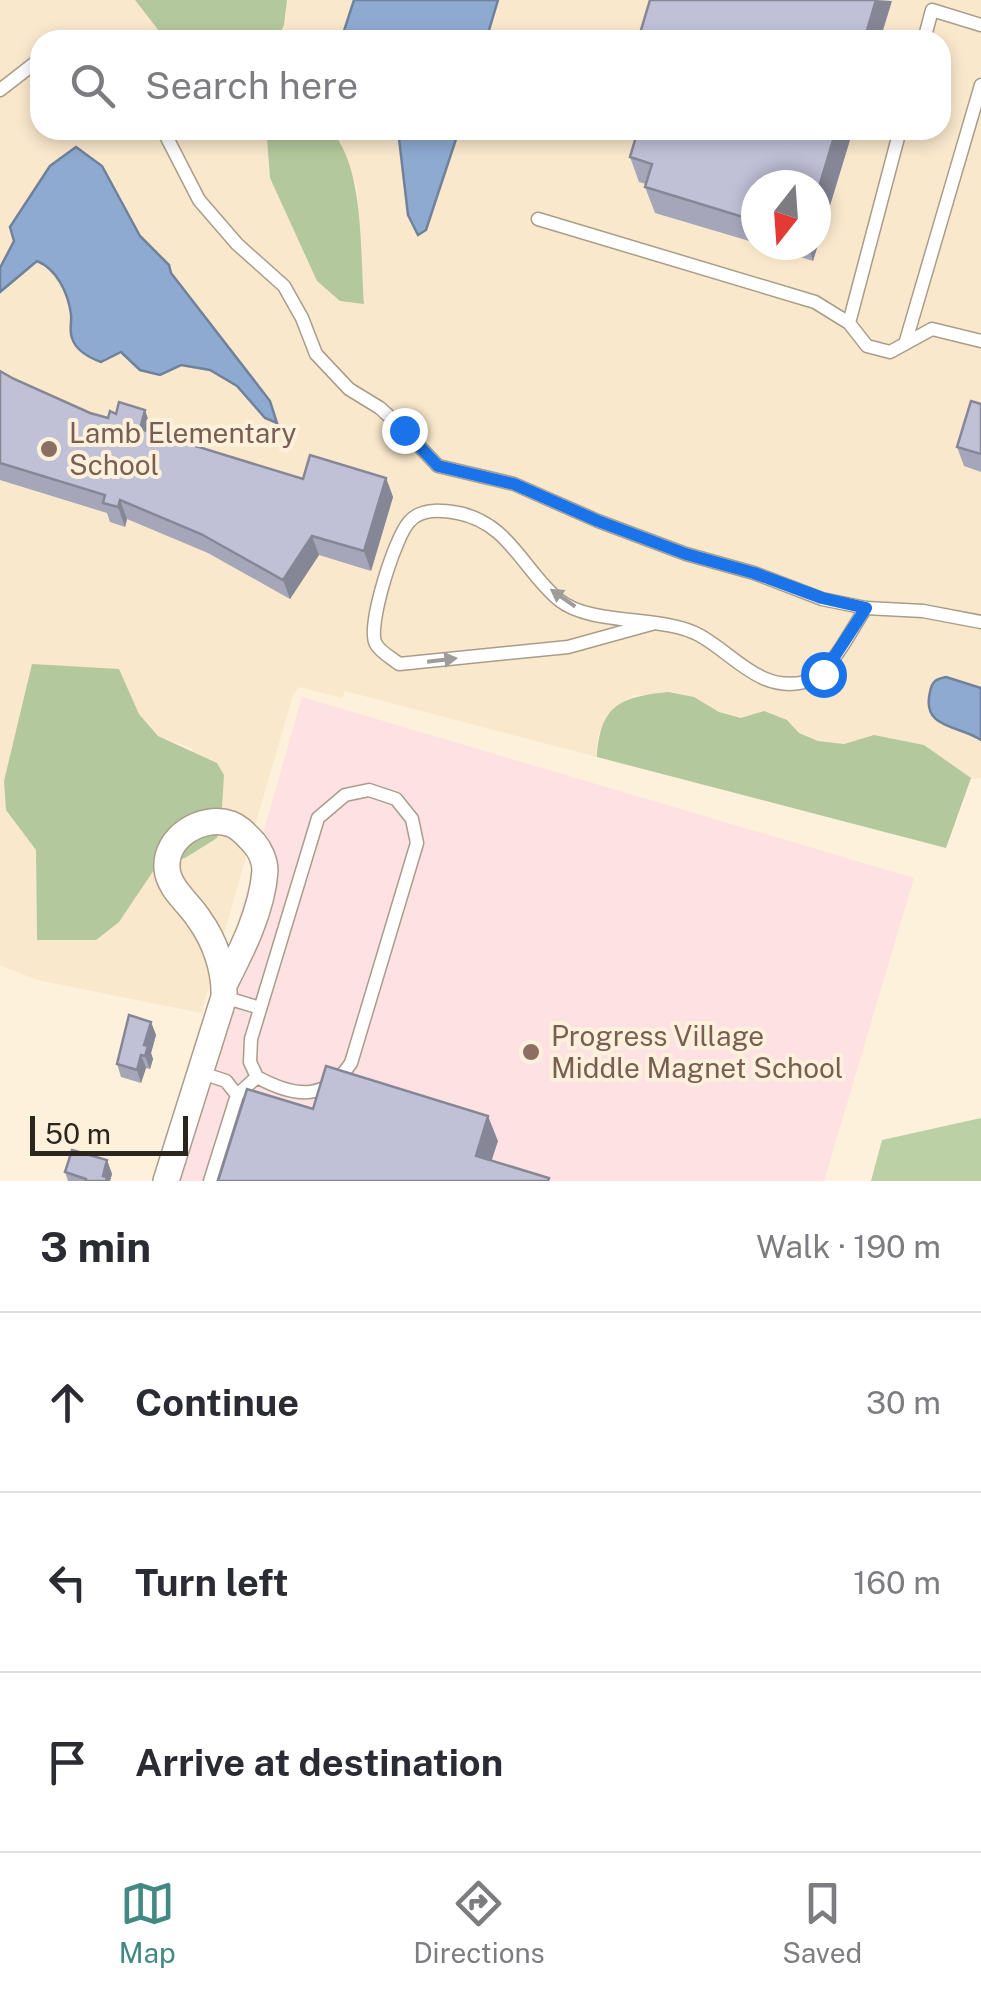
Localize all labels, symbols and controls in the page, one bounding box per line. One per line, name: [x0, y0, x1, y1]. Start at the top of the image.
search box: [30, 30, 951, 140]
icon: search: [65, 58, 120, 113]
text: Search here: [145, 63, 358, 108]
north arrow: [741, 170, 831, 260]
route end: [382, 408, 428, 454]
place label: Lamb Elementary School: [69, 416, 297, 481]
marker: Lamb Elementary School: [38, 438, 60, 460]
one-way arrow: [550, 589, 576, 608]
one-way arrow: [427, 652, 459, 668]
route start: [801, 652, 847, 698]
place label: Progress Village Middle Magnet School: [551, 1019, 843, 1084]
marker: Progress Village Middle Magnet School: [520, 1041, 542, 1063]
scale bar: [30, 1111, 188, 1156]
text: 50 m: [45, 1117, 111, 1150]
text: 3 min: [40, 1222, 151, 1271]
text: Walk · 190 m: [756, 1228, 941, 1265]
icon: ahead: [40, 1375, 95, 1430]
text: Continue: [135, 1380, 299, 1425]
text: 30 m: [866, 1384, 941, 1421]
icon: left: [40, 1555, 95, 1610]
text: Turn left: [135, 1560, 289, 1605]
text: 160 m: [853, 1564, 941, 1601]
icon: arrive: [40, 1735, 95, 1790]
text: Arrive at destination: [135, 1740, 503, 1785]
tab: Map: [119, 1876, 176, 1969]
tab: Directions: [413, 1876, 545, 1969]
tab: Saved: [782, 1876, 862, 1969]

